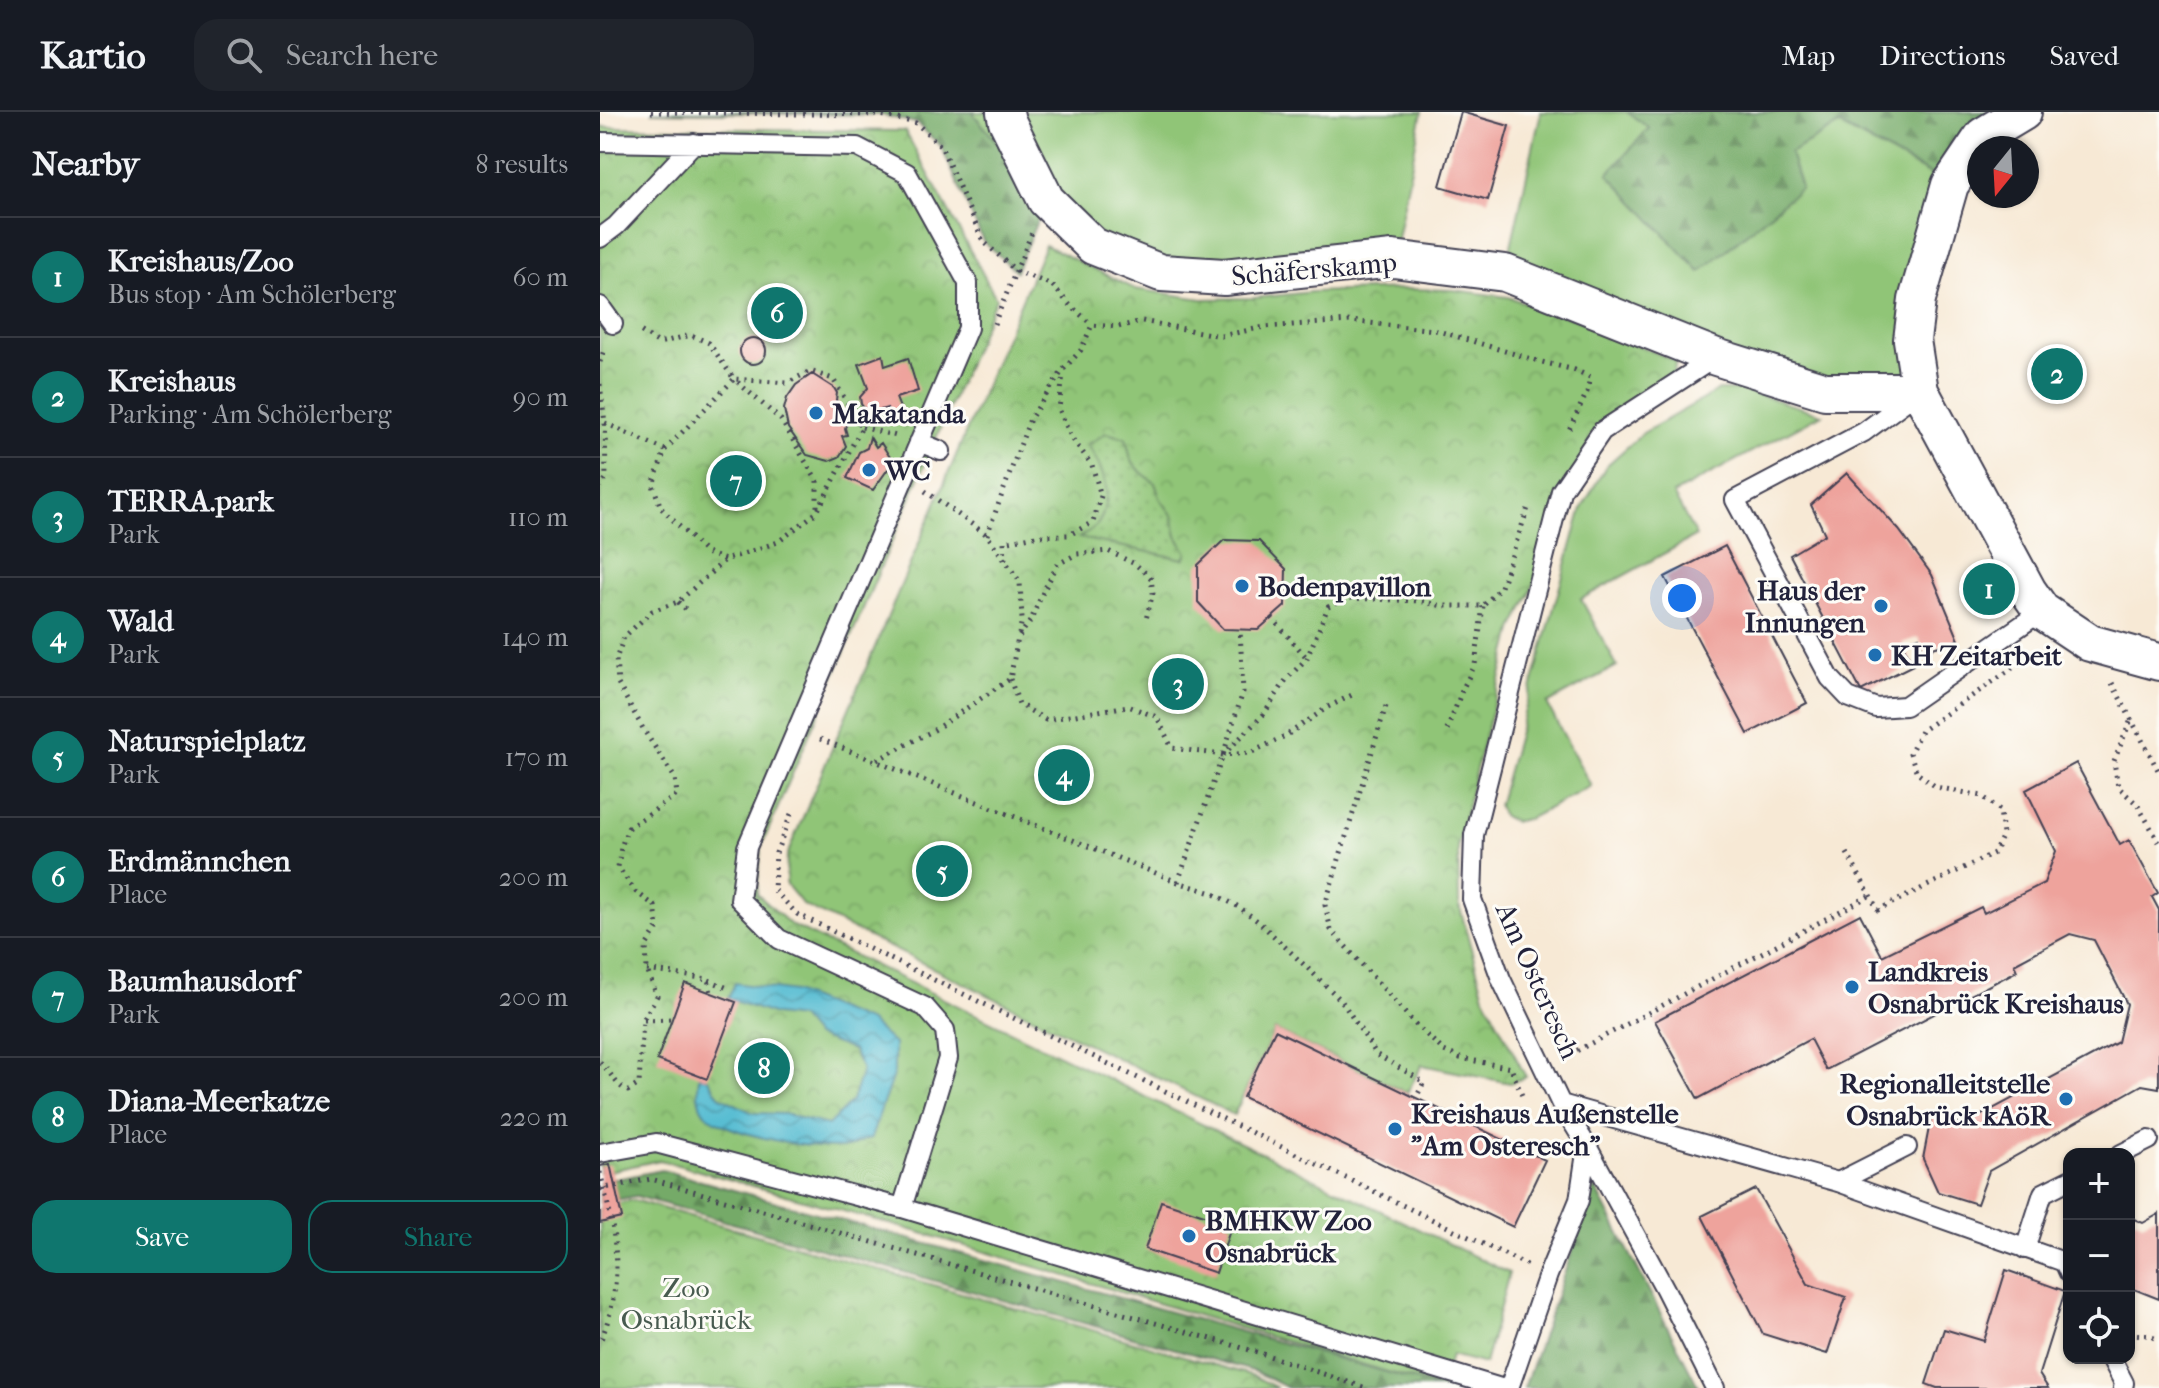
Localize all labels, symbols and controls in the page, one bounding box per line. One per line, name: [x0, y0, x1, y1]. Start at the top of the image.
search box: [194, 19, 754, 91]
text: Kartio: [40, 33, 146, 78]
icon: search: [222, 33, 266, 77]
text: Search here: [286, 38, 438, 73]
text: Map: [1782, 39, 1835, 72]
text: Directions: [1879, 39, 2006, 72]
text: Saved: [2050, 39, 2119, 72]
north arrow: [1967, 136, 2039, 208]
text: Nearby: [32, 144, 139, 184]
text: 8 results: [475, 149, 568, 180]
text: Kreishaus/Zoo: [108, 244, 294, 279]
street label: Schäferskamp: [1230, 245, 1398, 293]
text: 1: [53, 262, 63, 293]
text: 60 m: [512, 262, 568, 293]
text: Bus stop · Am Schölerberg: [108, 279, 396, 310]
pin: 6: [751, 283, 803, 343]
pin: 2: [2031, 344, 2083, 404]
text: Kreishaus: [108, 364, 236, 399]
text: 2: [51, 382, 65, 413]
text: 90 m: [513, 382, 568, 413]
place label: Makatanda: [832, 397, 966, 430]
text: Parking · Am Schölerberg: [108, 399, 391, 430]
marker: Makatanda: [807, 404, 825, 422]
pin: 7: [710, 451, 762, 511]
place label: WC: [884, 454, 931, 487]
marker: WC: [860, 461, 878, 479]
text: TERRA.park: [108, 484, 274, 519]
text: 3: [53, 502, 63, 533]
text: 110 m: [508, 502, 568, 533]
text: Park: [108, 519, 160, 550]
pin: 1: [1963, 559, 2015, 619]
place label: Bodenpavillon: [1258, 570, 1432, 603]
place label: Haus der Innungen: [1745, 574, 1866, 639]
marker: Bodenpavillon: [1233, 577, 1251, 595]
your location: [1662, 578, 1702, 618]
marker: Haus der Innungen: [1872, 597, 1890, 615]
text: Wald: [108, 604, 174, 639]
text: 4: [50, 622, 66, 653]
text: 140 m: [502, 622, 568, 653]
text: Park: [108, 639, 160, 670]
place label: KH Zeitarbeit: [1891, 639, 2063, 672]
marker: KH Zeitarbeit: [1866, 646, 1884, 664]
pin: 3: [1152, 654, 1204, 714]
text: Naturspielplatz: [108, 724, 305, 759]
text: 5: [52, 742, 64, 773]
text: 170 m: [505, 742, 568, 773]
pin: 4: [1038, 745, 1090, 805]
text: Park: [108, 759, 160, 790]
pin: 5: [916, 841, 968, 901]
text: Erdmännchen: [108, 844, 291, 879]
text: 6: [51, 862, 65, 893]
text: 200 m: [499, 862, 568, 893]
text: Place: [108, 879, 167, 910]
street label: Am Osteresch: [1488, 897, 1587, 1065]
place label: Landkreis Osnabrück Kreishaus: [1868, 955, 2124, 1020]
text: Baumhausdorf: [108, 964, 296, 999]
marker: Landkreis Osnabrück Kreishaus: [1843, 978, 1861, 996]
text: 7: [52, 982, 64, 1013]
text: 200 m: [499, 982, 568, 1013]
text: Park: [108, 999, 160, 1030]
pin: 8: [738, 1038, 790, 1098]
place label: Regionalleitstelle Osnabrück kAöR: [1839, 1067, 2052, 1132]
text: Diana-Meerkatze: [108, 1084, 330, 1119]
marker: Regionalleitstelle Osnabrück kAöR: [2057, 1090, 2075, 1108]
place label: Kreishaus Außenstelle "Am Osteresch": [1411, 1097, 1679, 1162]
text: 8: [51, 1102, 65, 1133]
text: 220 m: [500, 1102, 568, 1133]
text: Place: [108, 1119, 167, 1150]
marker: Kreishaus Außenstelle "Am Osteresch": [1386, 1120, 1404, 1138]
map controls: [2063, 1148, 2135, 1364]
button: +: [2063, 1148, 2135, 1220]
button: Save: [32, 1200, 292, 1273]
button: Share: [308, 1200, 568, 1273]
place label: BMHKW Zoo Osnabrück: [1205, 1204, 1372, 1269]
button: −: [2063, 1220, 2135, 1292]
marker: BMHKW Zoo Osnabrück: [1180, 1227, 1198, 1245]
park label: Zoo Osnabrück: [621, 1271, 752, 1336]
button: locate: [2063, 1292, 2135, 1364]

